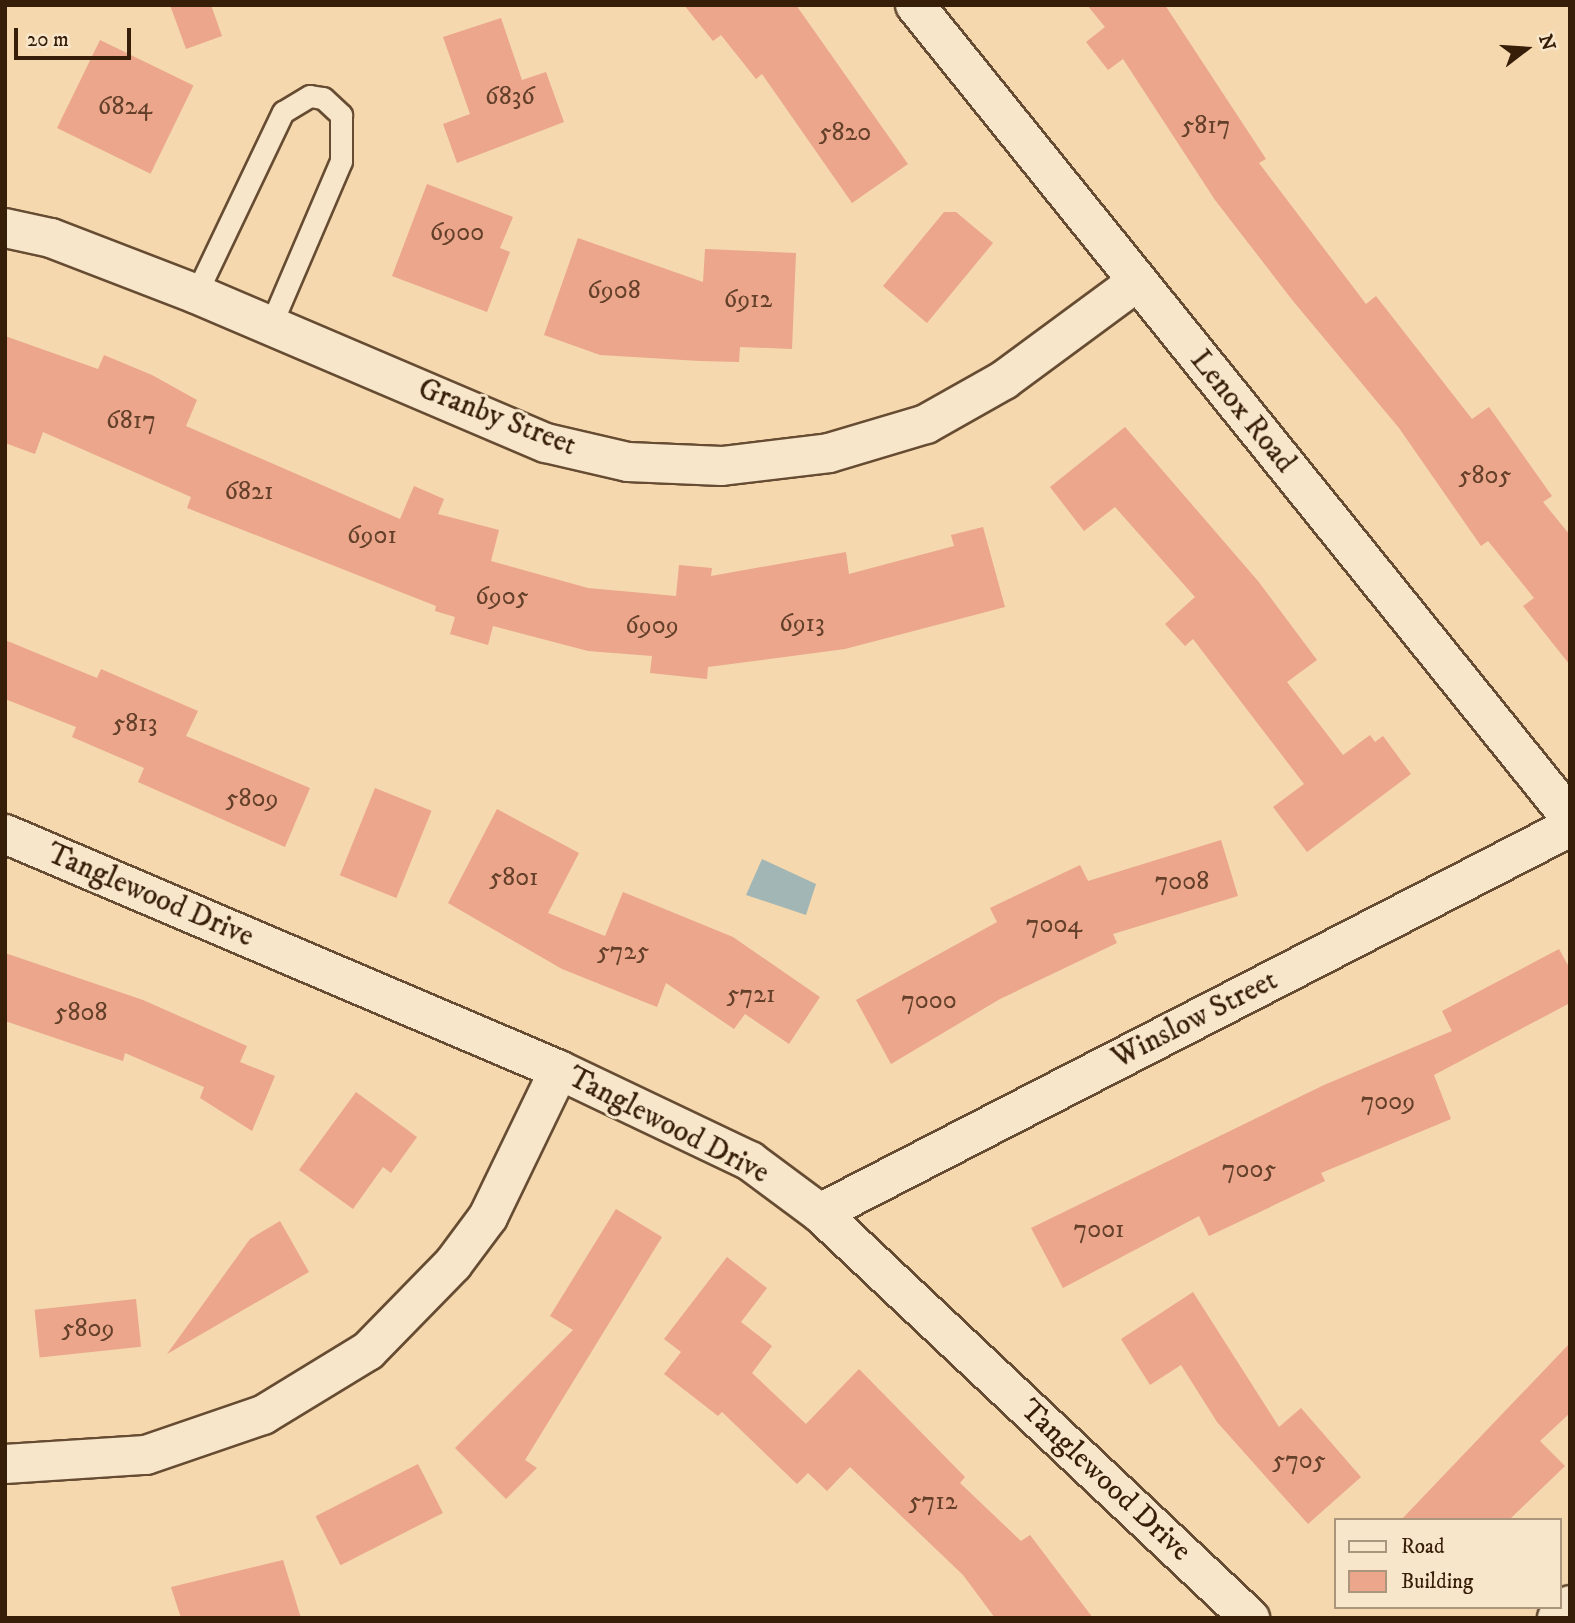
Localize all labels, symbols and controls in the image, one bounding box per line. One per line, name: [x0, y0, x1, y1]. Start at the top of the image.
scale bar: [18, 14, 135, 58]
north arrow: [1491, 14, 1561, 84]
text: 20 m: [27, 27, 69, 53]
text: N: [1533, 32, 1560, 54]
house number: 6836: [485, 81, 535, 113]
house number: 6824: [98, 91, 152, 123]
house number: 5817: [1181, 110, 1231, 142]
house number: 5820: [819, 117, 871, 149]
house number: 6900: [430, 217, 484, 249]
house number: 6908: [587, 275, 641, 307]
house number: 6912: [724, 284, 772, 316]
street label: Lenox Road: [1182, 343, 1302, 481]
street label: Granby Street: [413, 371, 581, 465]
house number: 6817: [106, 405, 156, 437]
house number: 5805: [1459, 460, 1511, 492]
house number: 6821: [225, 476, 273, 508]
house number: 6901: [347, 520, 397, 552]
house number: 6905: [475, 581, 529, 613]
house number: 6913: [779, 608, 825, 640]
house number: 6909: [625, 610, 679, 642]
house number: 5813: [112, 708, 158, 740]
house number: 5809: [226, 783, 278, 815]
street label: Tanglewood Drive: [41, 836, 259, 956]
house number: 5801: [489, 862, 539, 894]
house number: 7008: [1155, 866, 1209, 898]
house number: 7004: [1026, 909, 1082, 941]
house number: 5725: [597, 936, 649, 968]
street label: Winslow Street: [1106, 963, 1284, 1077]
house number: 5721: [727, 979, 775, 1011]
house number: 7000: [901, 985, 957, 1017]
house number: 5808: [55, 997, 107, 1029]
street label: Tanglewood Drive: [561, 1060, 775, 1192]
house number: 7009: [1361, 1086, 1415, 1118]
house number: 7005: [1222, 1154, 1276, 1186]
house number: 7001: [1073, 1214, 1125, 1246]
house number: 5809: [62, 1313, 114, 1345]
street label: Tanglewood Drive: [1012, 1393, 1198, 1569]
house number: 5705: [1272, 1445, 1326, 1477]
house number: 5712: [909, 1486, 957, 1518]
legend: [1334, 1518, 1561, 1609]
text: Road: [1401, 1534, 1445, 1560]
text: Building: [1401, 1569, 1473, 1595]

